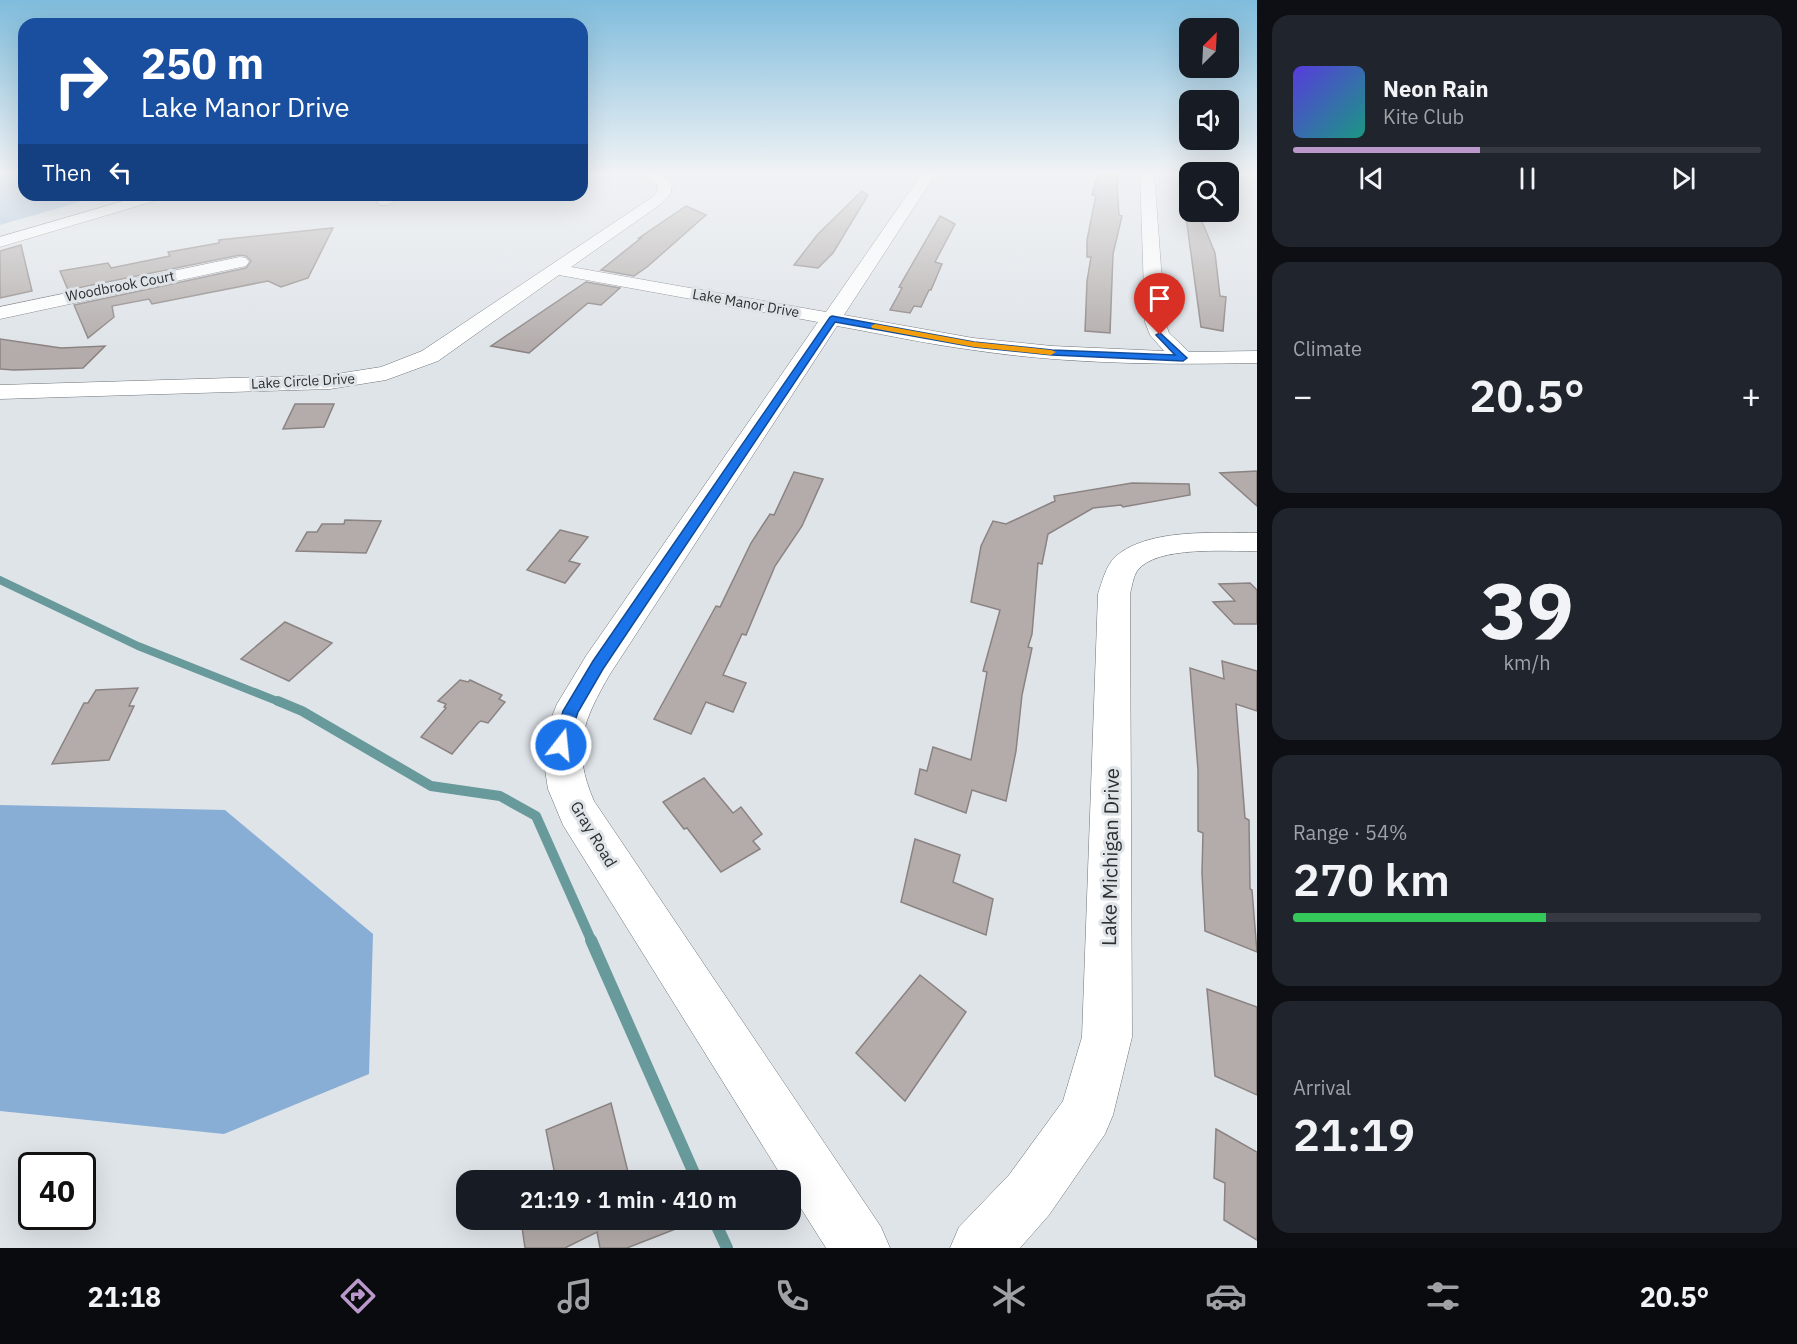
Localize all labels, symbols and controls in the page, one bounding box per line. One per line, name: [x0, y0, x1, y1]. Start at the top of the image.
north arrow: [1179, 18, 1239, 78]
map controls: [1179, 18, 1239, 222]
text: 250 m: [141, 36, 264, 91]
icon: right: [42, 42, 120, 120]
text: Neon Rain: [1383, 74, 1489, 103]
text: Lake Manor Drive: [141, 89, 350, 124]
button: sound: [1179, 90, 1239, 150]
text: Kite Club: [1383, 103, 1464, 130]
icon: left: [104, 156, 137, 189]
text: Then: [42, 158, 92, 187]
button: search: [1179, 162, 1239, 222]
icon: previous: [1355, 162, 1388, 195]
icon: pause: [1511, 162, 1544, 195]
icon: next: [1667, 162, 1700, 195]
street label: Woodbrook Court: [64, 267, 176, 305]
pin: [1134, 273, 1185, 335]
icon: arrive: [1143, 282, 1176, 315]
street label: Lake Manor Drive: [691, 285, 801, 321]
text: Climate: [1293, 335, 1362, 362]
text: 20.5°: [1469, 366, 1585, 424]
street label: Lake Circle Drive: [250, 369, 356, 393]
text: −: [1293, 374, 1313, 417]
text: +: [1741, 374, 1761, 417]
text: 39: [1480, 559, 1574, 660]
text: km/h: [1503, 649, 1551, 676]
position arrow: [529, 713, 593, 777]
street label: Lake Michigan Drive: [1095, 768, 1125, 946]
street label: Gray Road: [566, 797, 622, 871]
text: Range · 54%: [1293, 819, 1408, 846]
text: 270 km: [1293, 850, 1450, 908]
text: Arrival: [1293, 1074, 1351, 1101]
text: 21:19: [1293, 1105, 1415, 1163]
speed limit sign: 40: [18, 1152, 96, 1230]
text: 21:19 · 1 min · 410 m: [520, 1185, 737, 1214]
icon: directions: [337, 1275, 379, 1317]
icon: music: [554, 1275, 596, 1317]
icon: phone: [771, 1275, 813, 1317]
icon: climate: [988, 1275, 1030, 1317]
icon: car: [1205, 1275, 1247, 1317]
icon: filters: [1422, 1275, 1464, 1317]
text: 21:18: [88, 1279, 161, 1314]
text: 20.5°: [1640, 1279, 1709, 1314]

